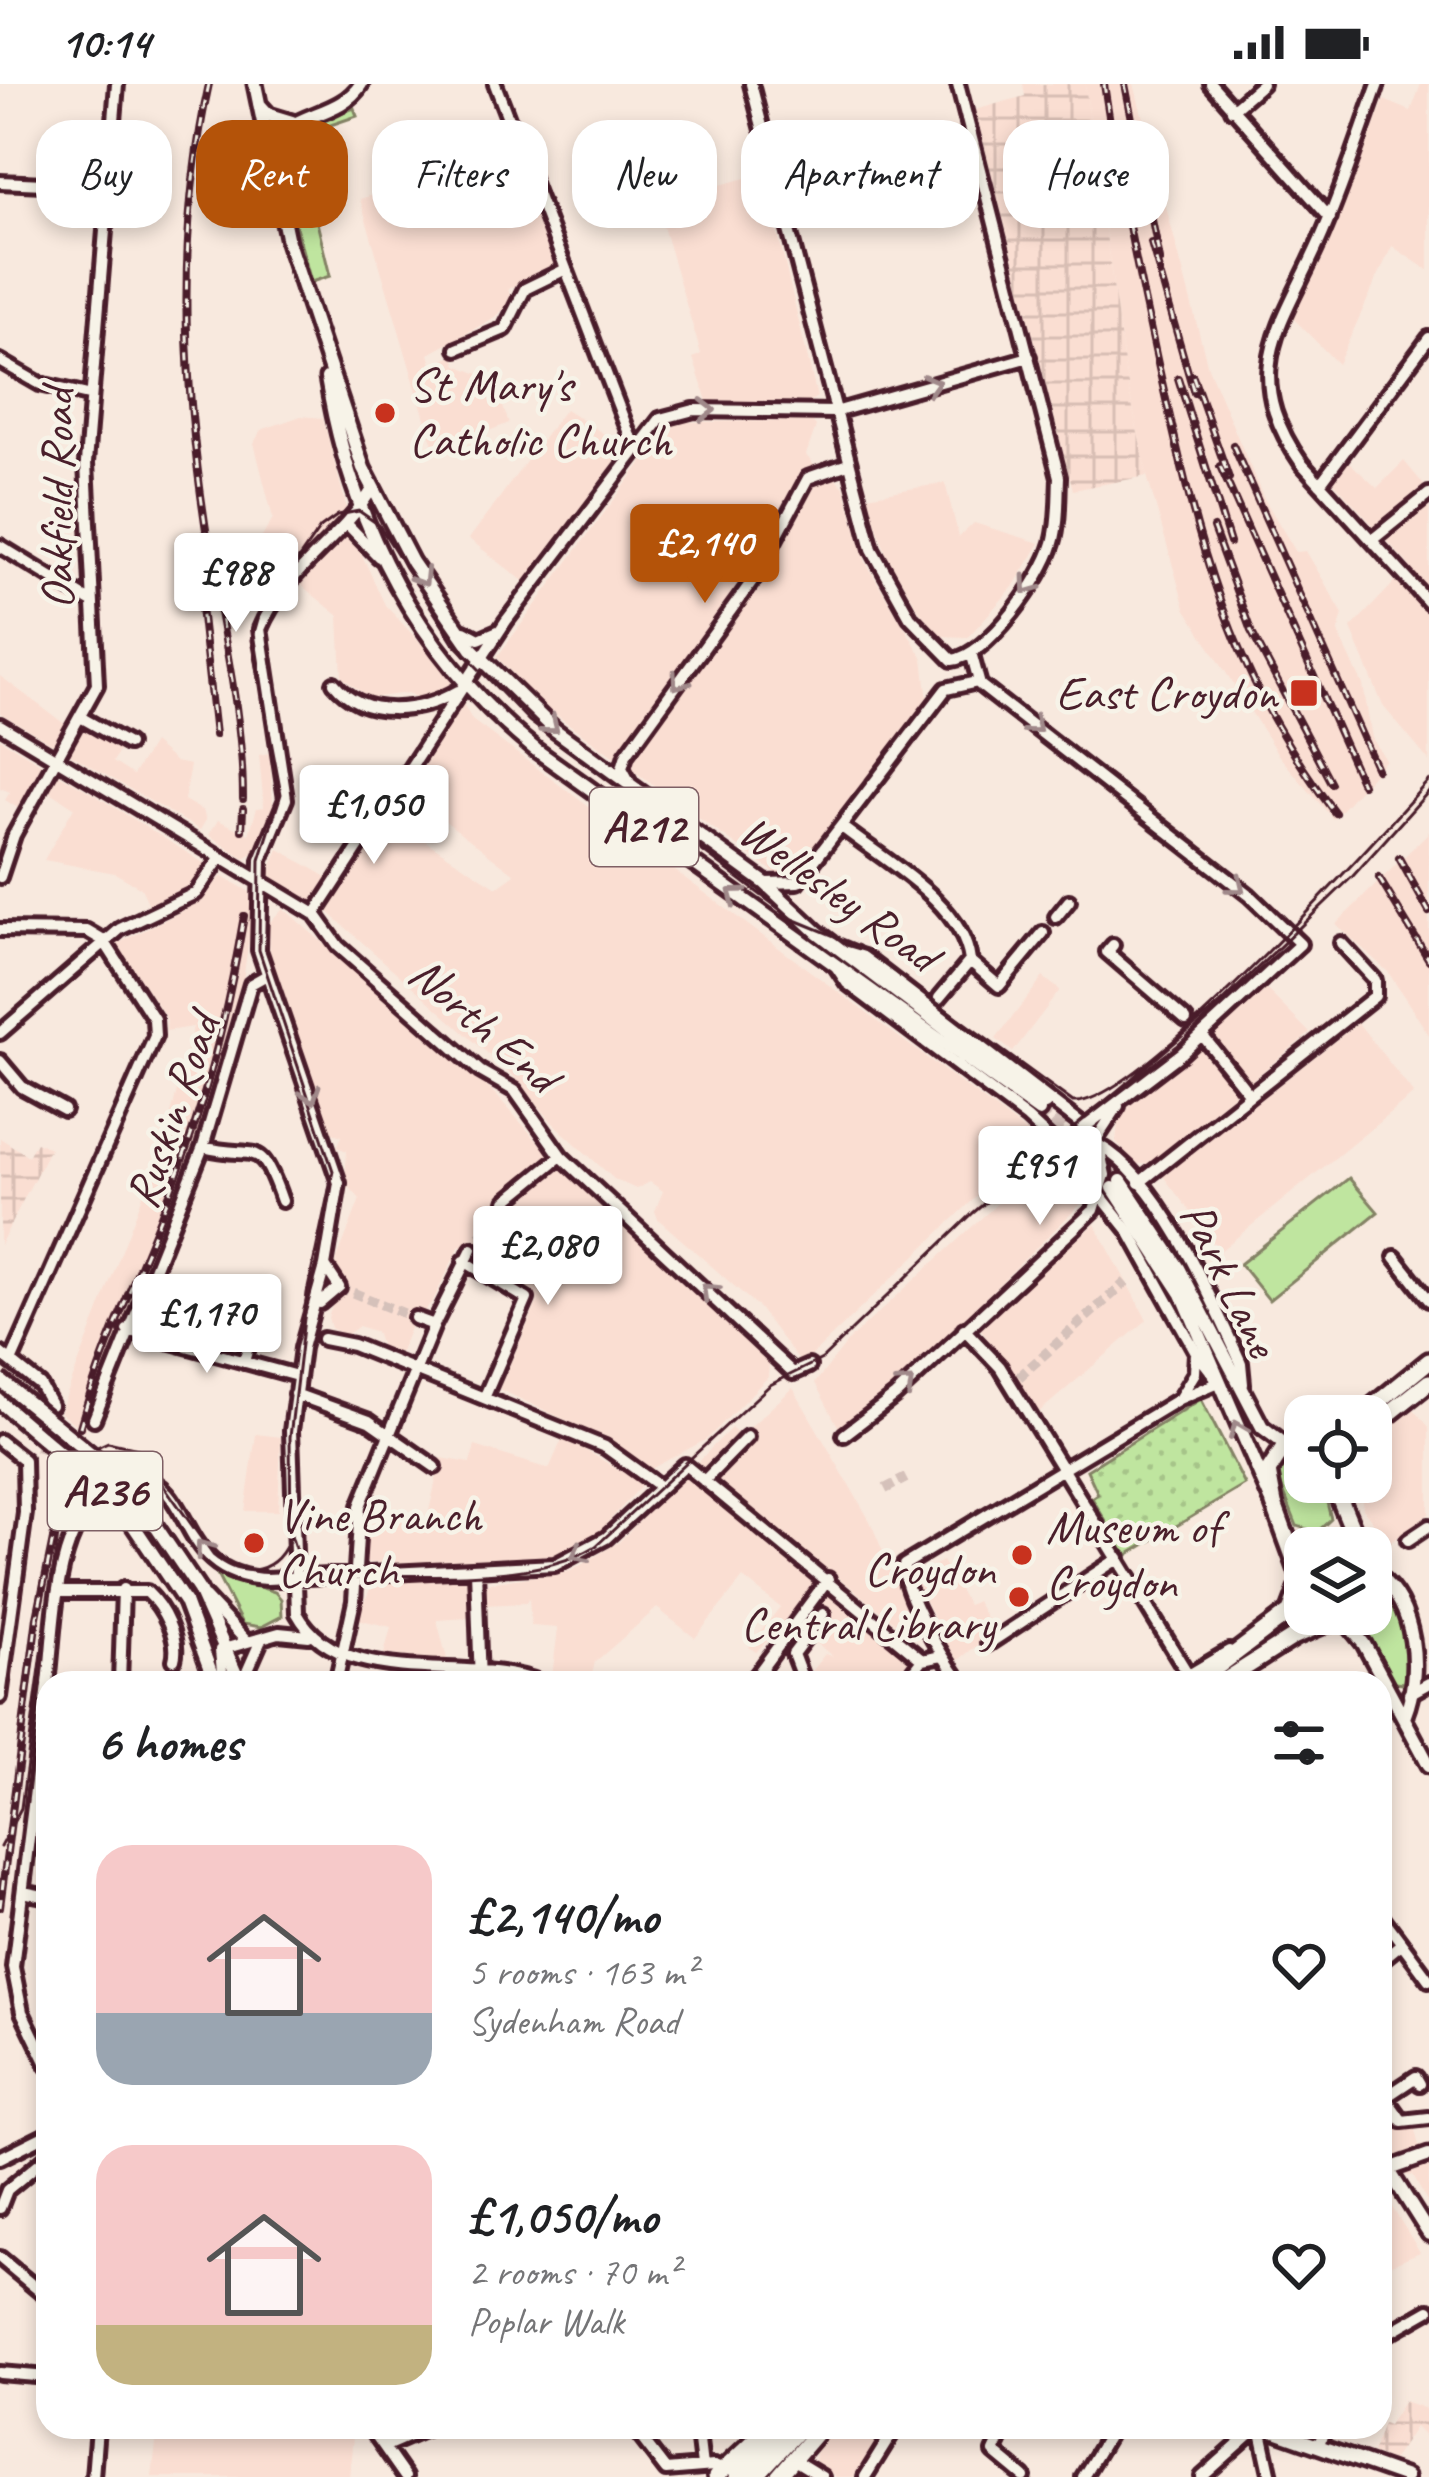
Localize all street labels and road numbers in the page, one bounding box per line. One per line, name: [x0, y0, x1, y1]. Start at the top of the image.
street label: Oakfield Road: [27, 382, 87, 609]
road number: A212: [590, 788, 698, 866]
street label: Wellesley Road: [728, 801, 955, 989]
street label: North End: [397, 943, 576, 1110]
street label: Ruskin Road: [111, 1000, 235, 1215]
street label: Park Lane: [1167, 1192, 1295, 1369]
road number: A236: [48, 1452, 162, 1530]

